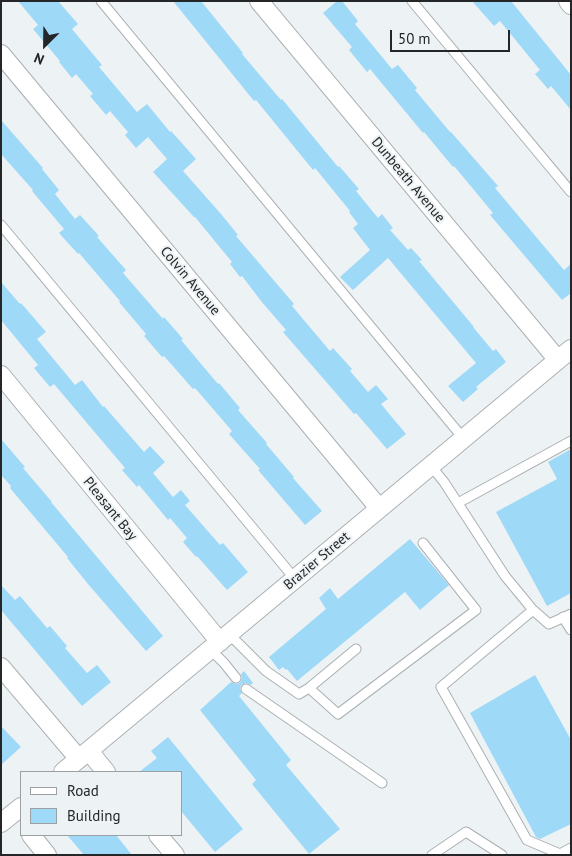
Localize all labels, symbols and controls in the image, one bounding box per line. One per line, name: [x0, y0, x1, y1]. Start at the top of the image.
north arrow: [20, 20, 70, 70]
scale bar: [392, 20, 512, 52]
text: 50 m: [398, 29, 431, 48]
text: N: [31, 49, 47, 69]
street label: Dunbeath Avenue: [368, 134, 448, 226]
street label: Colvin Avenue: [156, 243, 224, 319]
street label: Pleasant Bay: [79, 474, 141, 544]
street label: Brazier Street: [280, 528, 354, 594]
legend: [20, 771, 182, 836]
text: Road: [67, 781, 99, 800]
text: Building: [67, 806, 121, 825]

